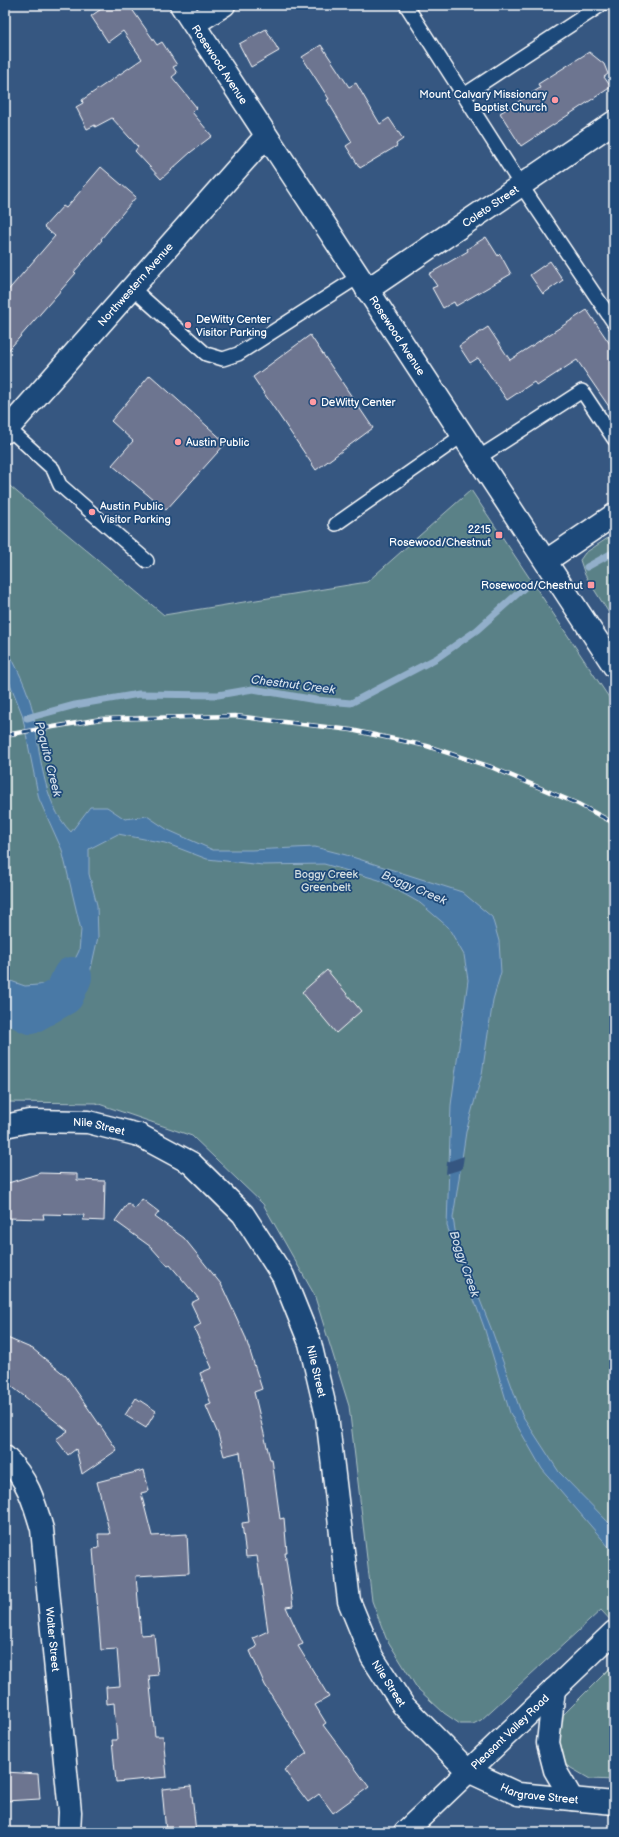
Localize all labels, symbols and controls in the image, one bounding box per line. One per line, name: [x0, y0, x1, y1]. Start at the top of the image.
street label: Rosewood Avenue: [189, 22, 251, 107]
place label: Mount Calvary Missionary Baptist Church: [419, 88, 547, 114]
marker: Mount Calvary Missionary Baptist Church: [550, 95, 560, 105]
street label: Coleto Street: [460, 182, 521, 230]
street label: Northwestern Avenue: [95, 239, 176, 329]
street label: Rosewood Avenue: [367, 293, 428, 378]
place label: DeWitty Center Visitor Parking: [196, 313, 272, 339]
marker: DeWitty Center Visitor Parking: [183, 320, 193, 330]
place label: DeWitty Center: [321, 396, 397, 409]
marker: DeWitty Center: [308, 397, 318, 407]
place label: Austin Public: [186, 436, 250, 449]
marker: Austin Public: [173, 437, 183, 447]
place label: Austin Public Visitor Parking: [100, 500, 171, 526]
marker: Austin Public Visitor Parking: [87, 507, 97, 517]
place label: 2215 Rosewood/Chestnut: [389, 523, 492, 549]
marker: 2215 Rosewood/Chestnut: [494, 530, 504, 540]
place label: Rosewood/Chestnut: [481, 579, 584, 592]
marker: Rosewood/Chestnut: [586, 580, 596, 590]
water label: Chestnut Creek: [250, 672, 337, 698]
water label: Poquito Creek: [31, 720, 65, 799]
park label: Boggy Creek Greenbelt: [294, 868, 358, 894]
water label: Boggy Creek: [379, 868, 450, 909]
street label: Nile Street: [73, 1115, 127, 1138]
water label: Boggy Creek: [446, 1229, 483, 1300]
street label: Nile Street: [304, 1344, 329, 1399]
street label: Walter Street: [43, 1607, 63, 1673]
street label: Nile Street: [369, 1657, 409, 1709]
street label: Pleasant Valley Road: [468, 1691, 552, 1772]
street label: Hargrave Street: [498, 1780, 579, 1806]

